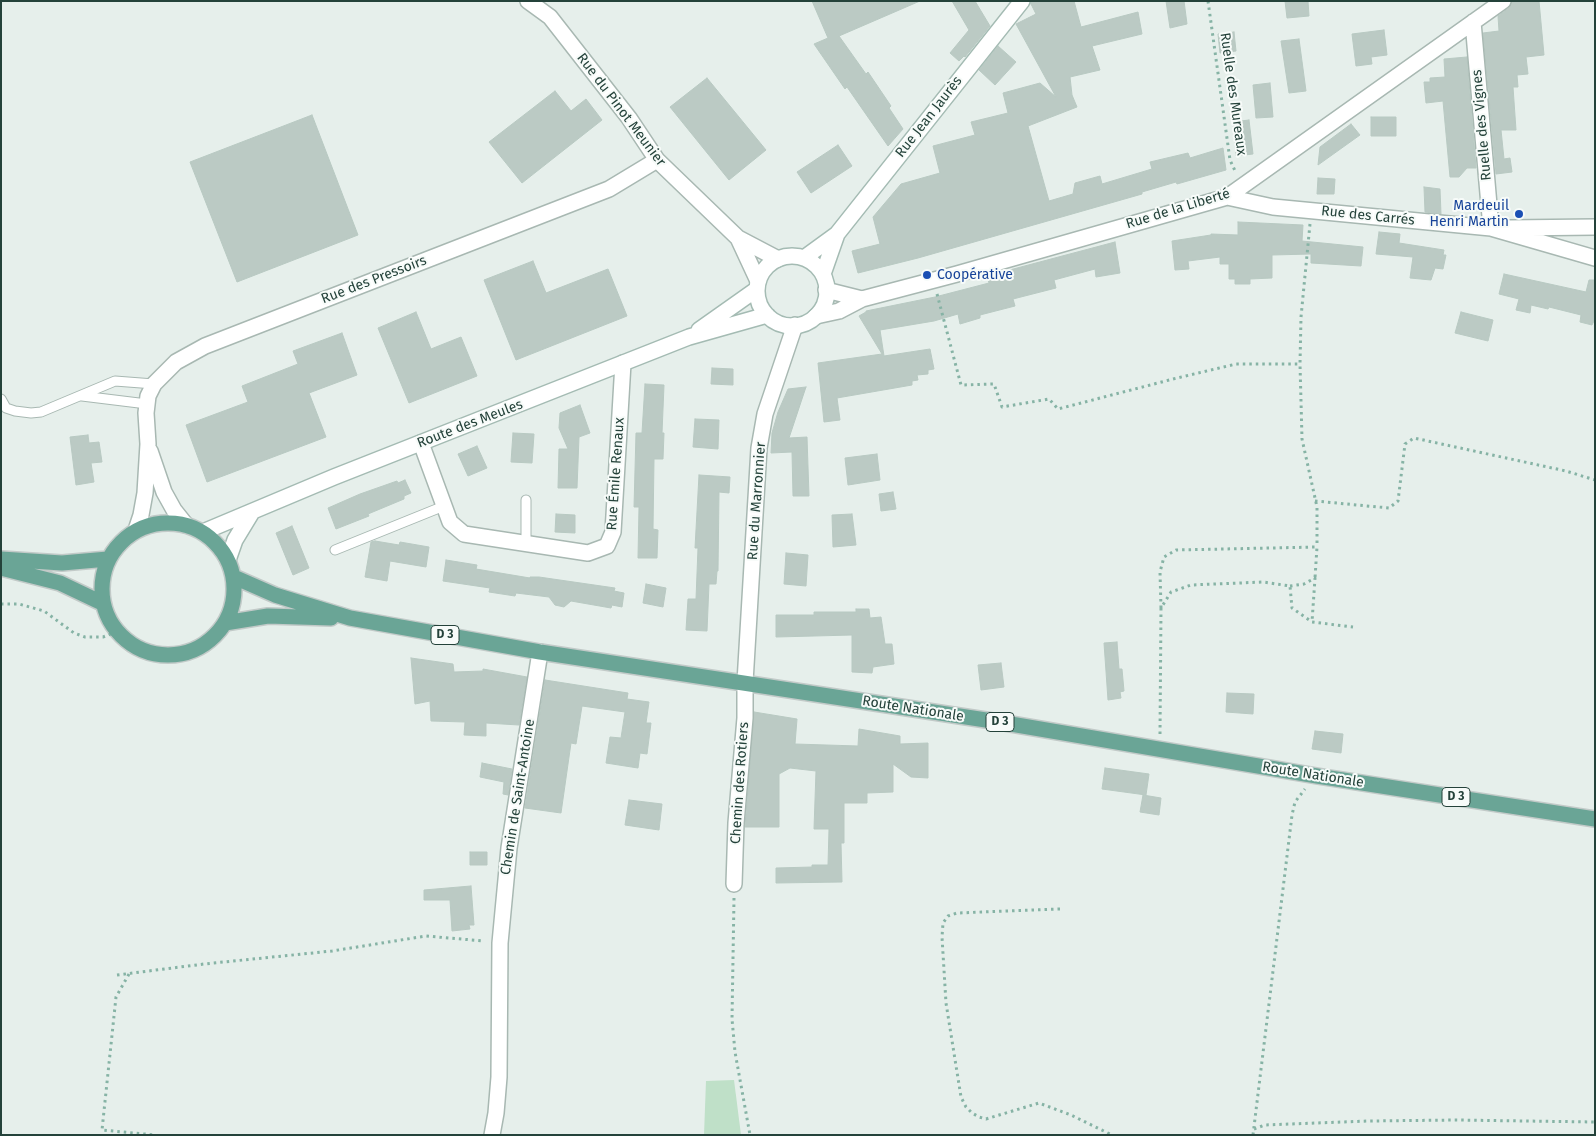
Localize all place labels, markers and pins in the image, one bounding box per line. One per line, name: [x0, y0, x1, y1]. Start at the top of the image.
place label: Mardeuil Henri Martin: [1429, 198, 1509, 230]
marker: Mardeuil Henri Martin: [1513, 208, 1525, 220]
place label: Coopérative: [937, 267, 1013, 283]
marker: Coopérative: [921, 269, 933, 281]

